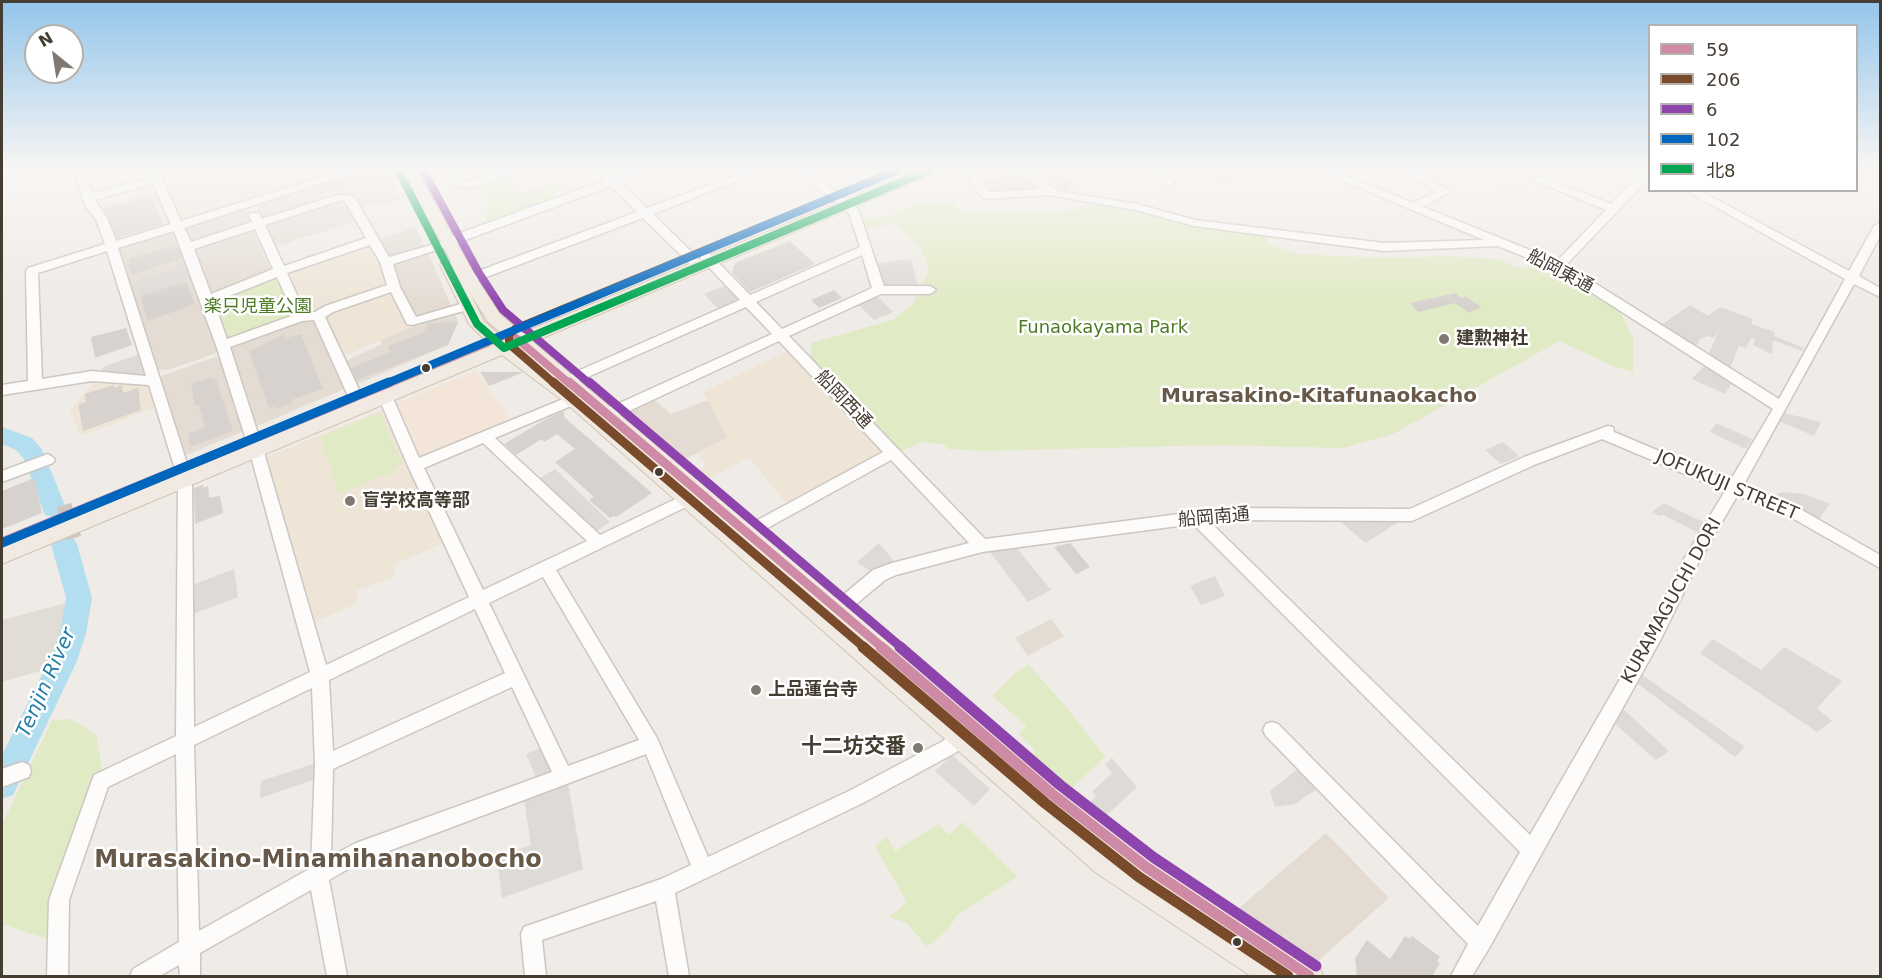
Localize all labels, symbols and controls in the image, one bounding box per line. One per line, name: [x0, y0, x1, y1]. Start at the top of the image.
north arrow: [24, 24, 84, 84]
legend: [1648, 24, 1858, 192]
text: N: [35, 28, 56, 51]
text: 59: [1706, 39, 1729, 60]
text: 206: [1706, 69, 1740, 90]
text: 6: [1706, 99, 1717, 120]
text: 102: [1706, 129, 1740, 150]
text: 北8: [1706, 160, 1735, 181]
street label: 船岡東通: [1523, 246, 1597, 298]
park label: 楽只児童公園: [204, 296, 312, 318]
park label: Funaokayama Park: [1018, 317, 1188, 339]
place label: 建勲神社: [1456, 328, 1528, 350]
marker: 建勲神社: [1437, 332, 1451, 346]
unlabelled marker: [420, 362, 432, 374]
street label: 船岡西通: [810, 367, 876, 433]
district label: Murasakino-Kitafunaokacho: [1161, 385, 1477, 409]
street label: JOFUKUJI STREET: [1653, 446, 1801, 526]
unlabelled marker: [653, 466, 665, 478]
place label: 盲学校高等部: [362, 490, 470, 512]
marker: 盲学校高等部: [343, 494, 357, 508]
street label: 船岡南通: [1177, 504, 1251, 532]
street label: KURAMAGUCHI DORI: [1617, 514, 1727, 688]
water label: Tenjin River: [12, 625, 82, 741]
place label: 上品蓮台寺: [768, 679, 858, 701]
marker: 上品蓮台寺: [749, 683, 763, 697]
place label: 十二坊交番: [801, 735, 906, 761]
marker: 十二坊交番: [911, 741, 925, 755]
district label: Murasakino-Minamihananobocho: [94, 847, 542, 875]
unlabelled marker: [1231, 936, 1243, 948]

